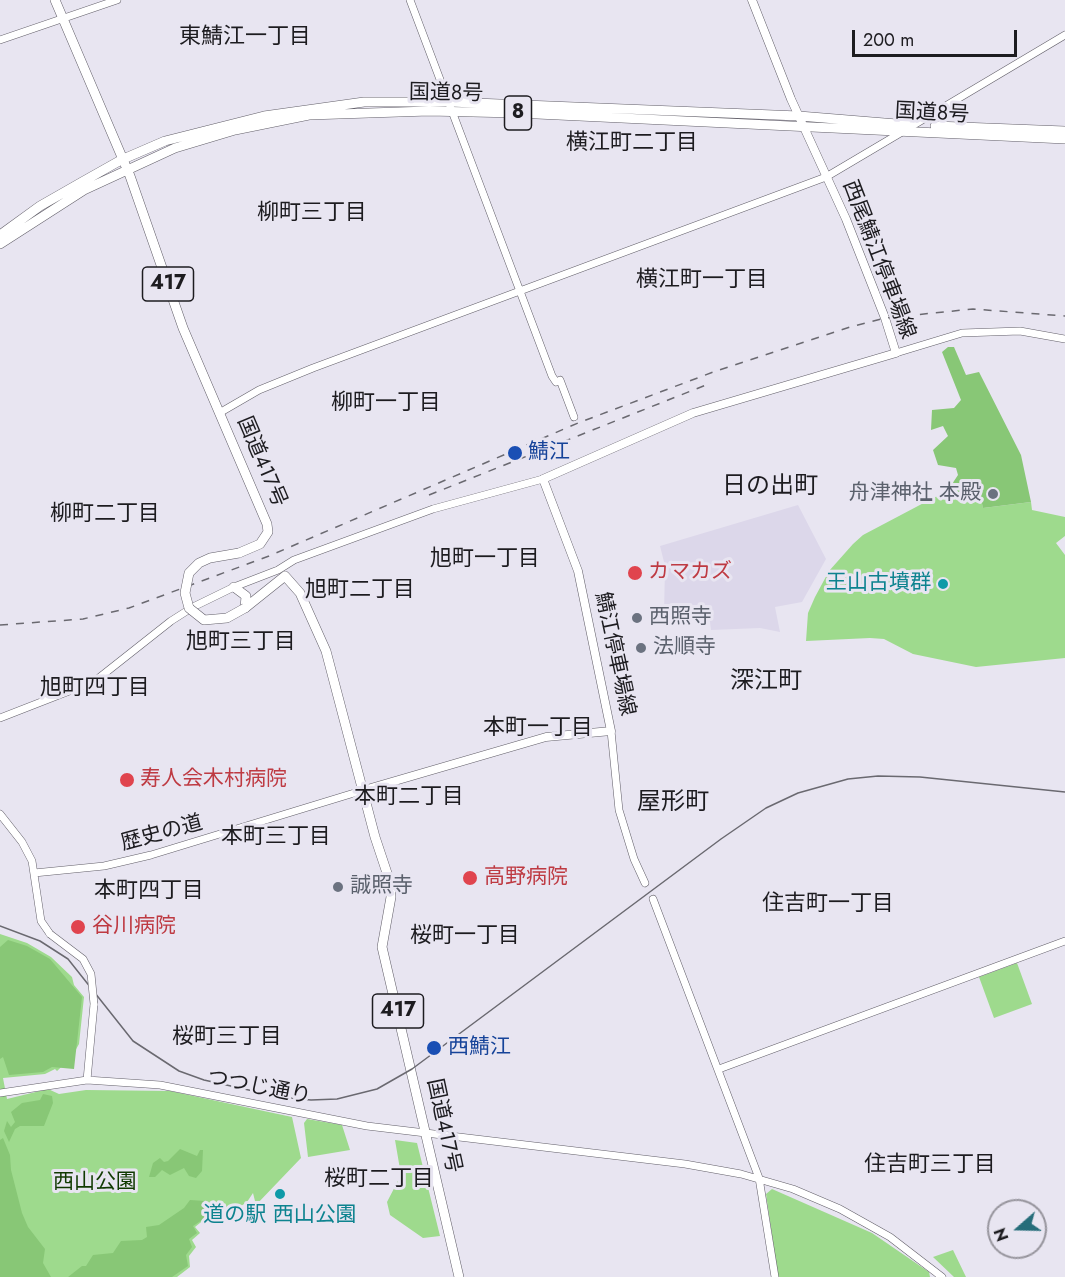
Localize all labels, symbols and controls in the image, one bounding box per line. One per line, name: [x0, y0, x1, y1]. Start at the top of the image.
scale bar: [855, 18, 1020, 56]
district label: 東鯖江一丁目: [179, 25, 311, 51]
text: 200 m: [863, 27, 914, 53]
street label: 国道8号: [409, 81, 483, 107]
road number: 8: [504, 96, 532, 130]
street label: 国道8号: [894, 99, 970, 129]
district label: 横江町二丁目: [566, 131, 698, 157]
street label: 西尾鯖江停車場線: [836, 177, 920, 343]
district label: 柳町三丁目: [257, 201, 367, 227]
road number: 417: [142, 267, 194, 301]
district label: 横江町一丁目: [636, 268, 768, 294]
district label: 柳町一丁目: [331, 391, 441, 417]
street label: 国道417号: [231, 413, 291, 511]
place label: 鯖江: [528, 440, 570, 466]
marker: 鯖江: [506, 444, 524, 462]
district label: 日の出町: [722, 473, 818, 501]
place label: 舟津神社 本殿: [849, 481, 981, 507]
marker: 舟津神社 本殿: [986, 487, 1000, 501]
district label: 柳町二丁目: [50, 502, 160, 528]
district label: 旭町一丁目: [430, 547, 540, 573]
place label: カマカズ: [648, 560, 732, 586]
marker: カマカズ: [626, 564, 644, 582]
place label: 王山古墳群: [826, 571, 931, 597]
marker: 王山古墳群: [936, 577, 950, 591]
district label: 旭町二丁目: [305, 578, 415, 604]
street label: 鯖江停車場線: [589, 590, 639, 718]
place label: 西照寺: [649, 605, 712, 631]
marker: 西照寺: [630, 611, 644, 625]
district label: 旭町三丁目: [186, 630, 296, 656]
place label: 法順寺: [653, 635, 716, 661]
marker: 法順寺: [634, 641, 648, 655]
district label: 深江町: [730, 668, 802, 696]
district label: 旭町四丁目: [40, 676, 150, 702]
district label: 本町一丁目: [483, 716, 593, 742]
place label: 寿人会木村病院: [140, 767, 287, 793]
marker: 寿人会木村病院: [118, 771, 136, 789]
district label: 本町二丁目: [354, 785, 464, 811]
district label: 屋形町: [637, 789, 709, 817]
street label: 歴史の道: [118, 811, 206, 857]
district label: 本町三丁目: [221, 825, 331, 851]
place label: 高野病院: [484, 865, 568, 891]
marker: 高野病院: [461, 869, 479, 887]
place label: 誠照寺: [350, 874, 413, 900]
district label: 本町四丁目: [94, 879, 204, 905]
marker: 誠照寺: [331, 880, 345, 894]
district label: 住吉町一丁目: [762, 892, 894, 918]
place label: 谷川病院: [92, 914, 176, 940]
marker: 谷川病院: [69, 918, 87, 936]
district label: 桜町一丁目: [410, 924, 520, 950]
road number: 417: [372, 994, 424, 1028]
district label: 桜町三丁目: [172, 1025, 282, 1051]
place label: 西鯖江: [448, 1035, 511, 1061]
marker: 西鯖江: [425, 1039, 443, 1057]
street label: つつじ通り: [205, 1066, 313, 1110]
street label: 国道417号: [421, 1077, 465, 1175]
district label: 住吉町三丁目: [864, 1153, 996, 1179]
district label: 桜町二丁目: [324, 1167, 434, 1193]
park label: 西山公園: [53, 1170, 137, 1196]
marker: 道の駅 西山公園: [273, 1187, 287, 1201]
north arrow: [987, 1199, 1047, 1259]
place label: 道の駅 西山公園: [203, 1203, 357, 1229]
text: N: [989, 1225, 1014, 1245]

